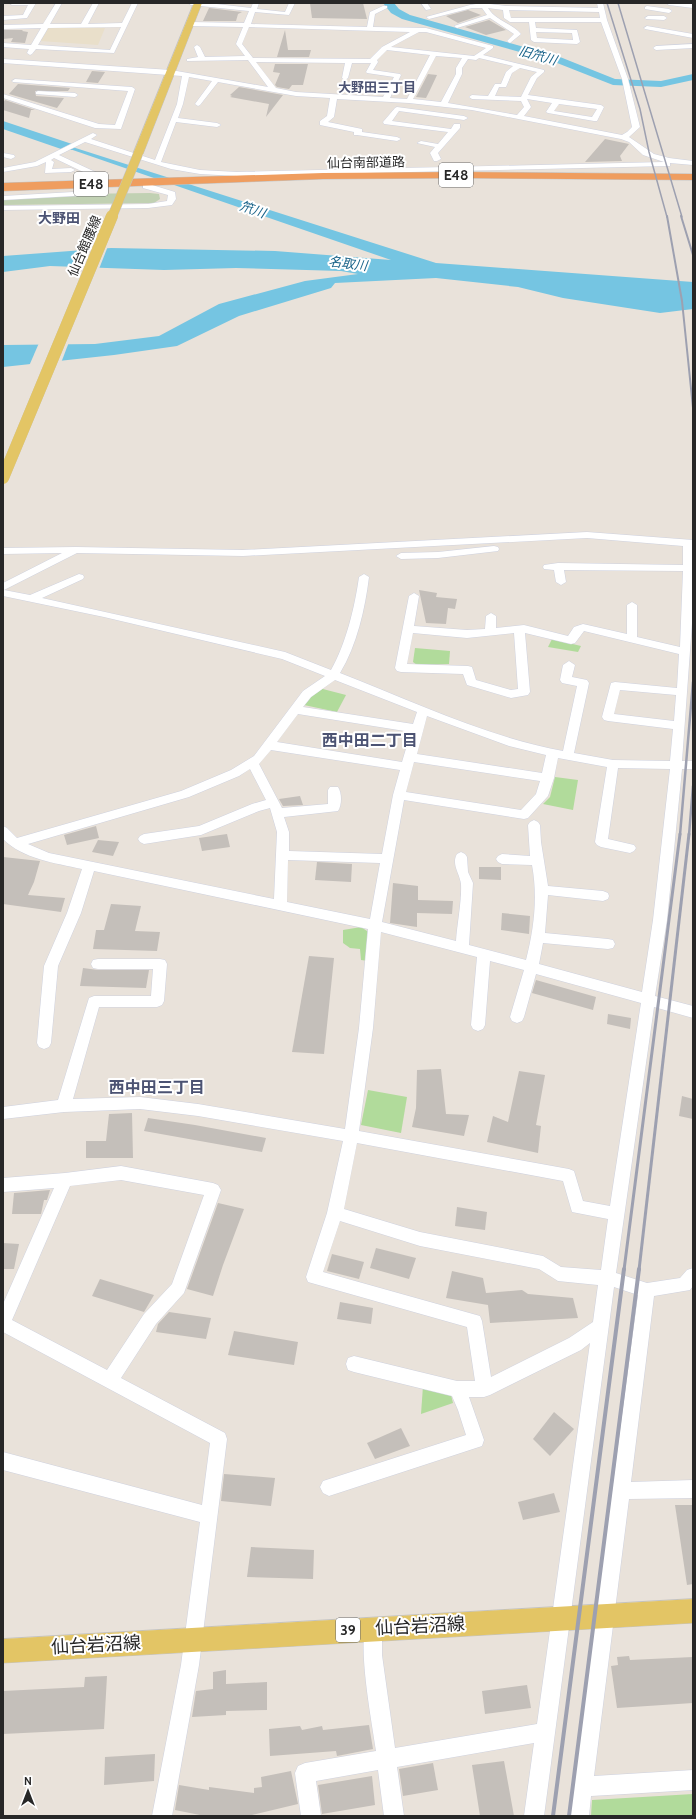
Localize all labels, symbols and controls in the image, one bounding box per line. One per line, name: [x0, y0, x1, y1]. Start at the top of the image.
water label: 旧笊川: [517, 42, 561, 69]
district label: 大野田三丁目: [338, 79, 416, 95]
street label: 仙台南部道路: [327, 153, 405, 171]
road number: E48: [439, 163, 473, 187]
road number: E48: [74, 172, 108, 196]
water label: 笊川: [238, 197, 270, 221]
district label: 大野田: [38, 209, 80, 227]
street label: 仙台館腰線: [64, 213, 104, 279]
water label: 名取川: [328, 253, 370, 274]
district label: 西中田二丁目: [322, 731, 418, 750]
district label: 西中田三丁目: [109, 1078, 205, 1097]
street label: 仙台岩沼線: [374, 1613, 466, 1639]
road number: 39: [336, 1618, 360, 1642]
street label: 仙台岩沼線: [50, 1632, 142, 1658]
north arrow: [8, 1771, 48, 1811]
text: N: [24, 1774, 32, 1788]

